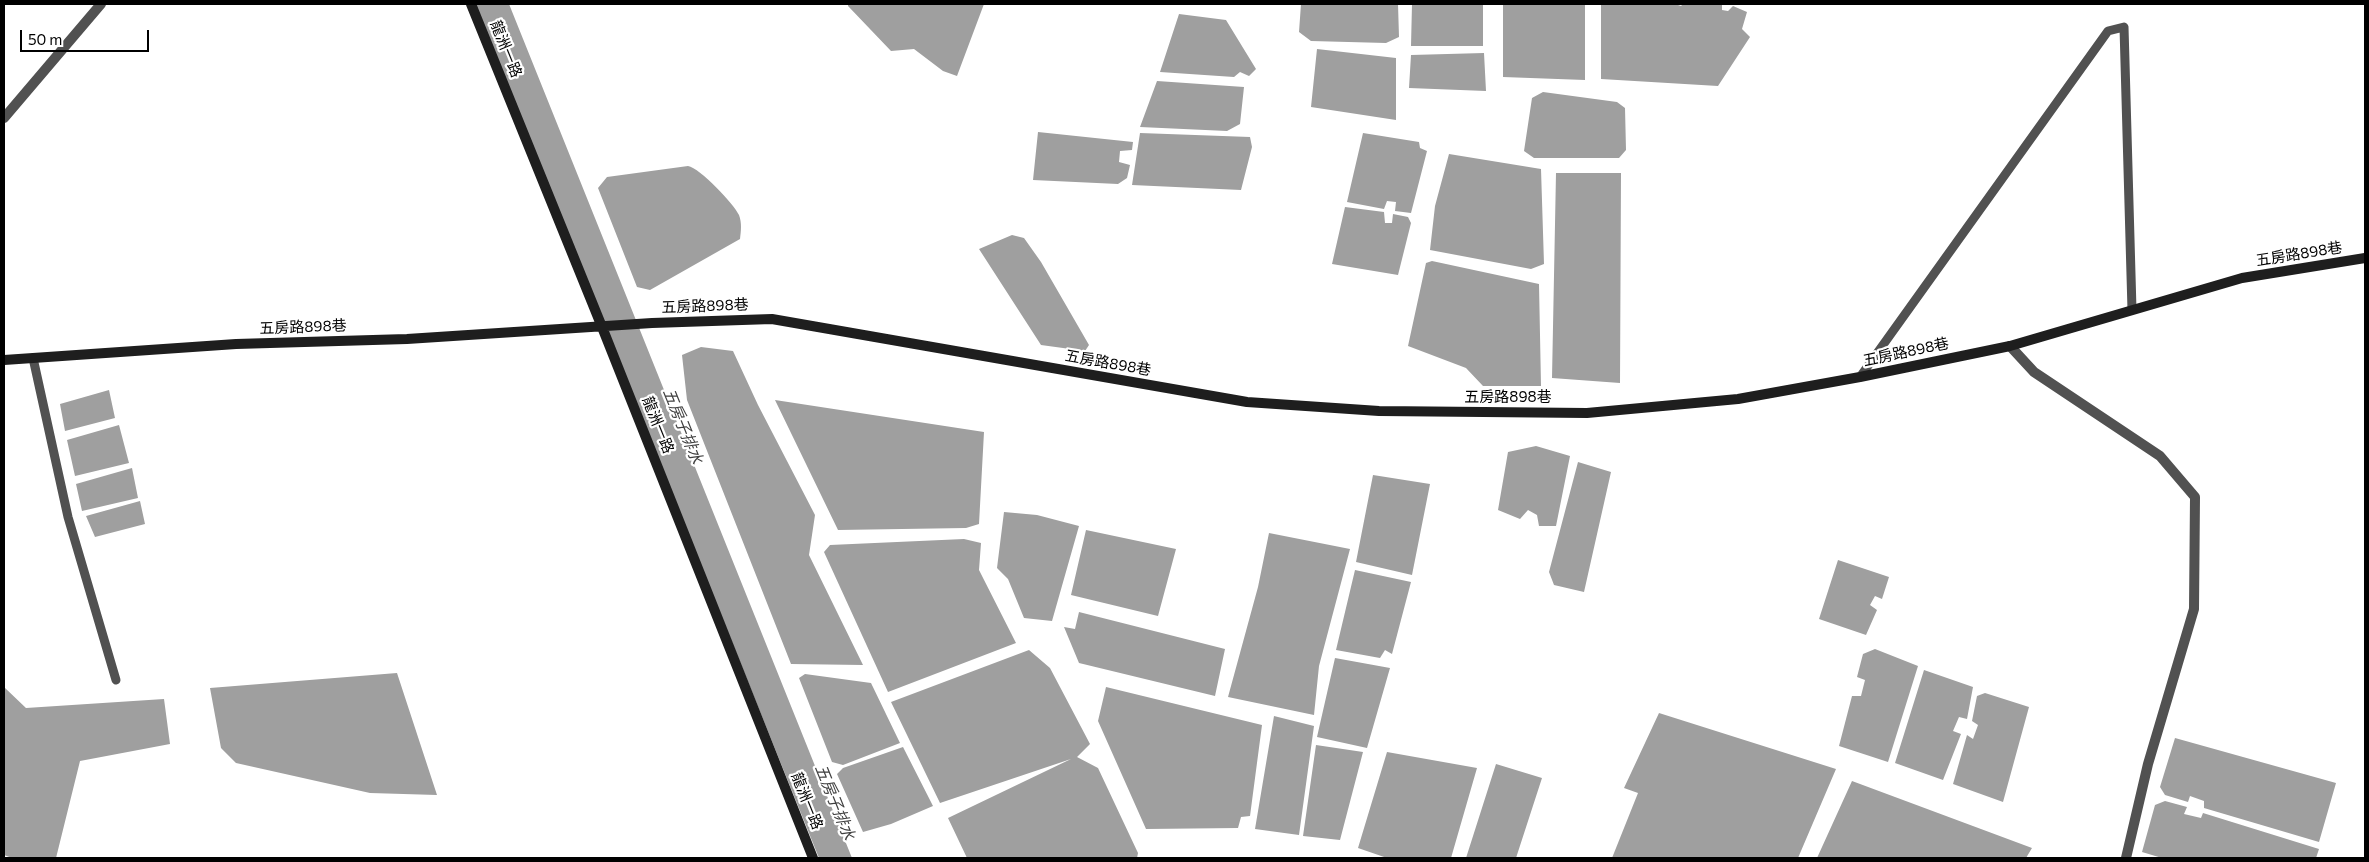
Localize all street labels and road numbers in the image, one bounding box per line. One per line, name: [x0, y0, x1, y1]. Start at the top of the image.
street label: 龍洲一路: [486, 18, 526, 80]
street label: 五房路898巷: [2254, 238, 2344, 270]
street label: 五房路898巷: [661, 295, 749, 317]
street label: 五房路898巷: [259, 316, 347, 338]
street label: 五房路898巷: [1861, 334, 1951, 370]
street label: 五房路898巷: [1063, 347, 1153, 379]
street label: 五房路898巷: [1464, 388, 1552, 406]
street label: 龍洲一路: [638, 394, 678, 456]
street label: 龍洲一路: [787, 770, 827, 832]

